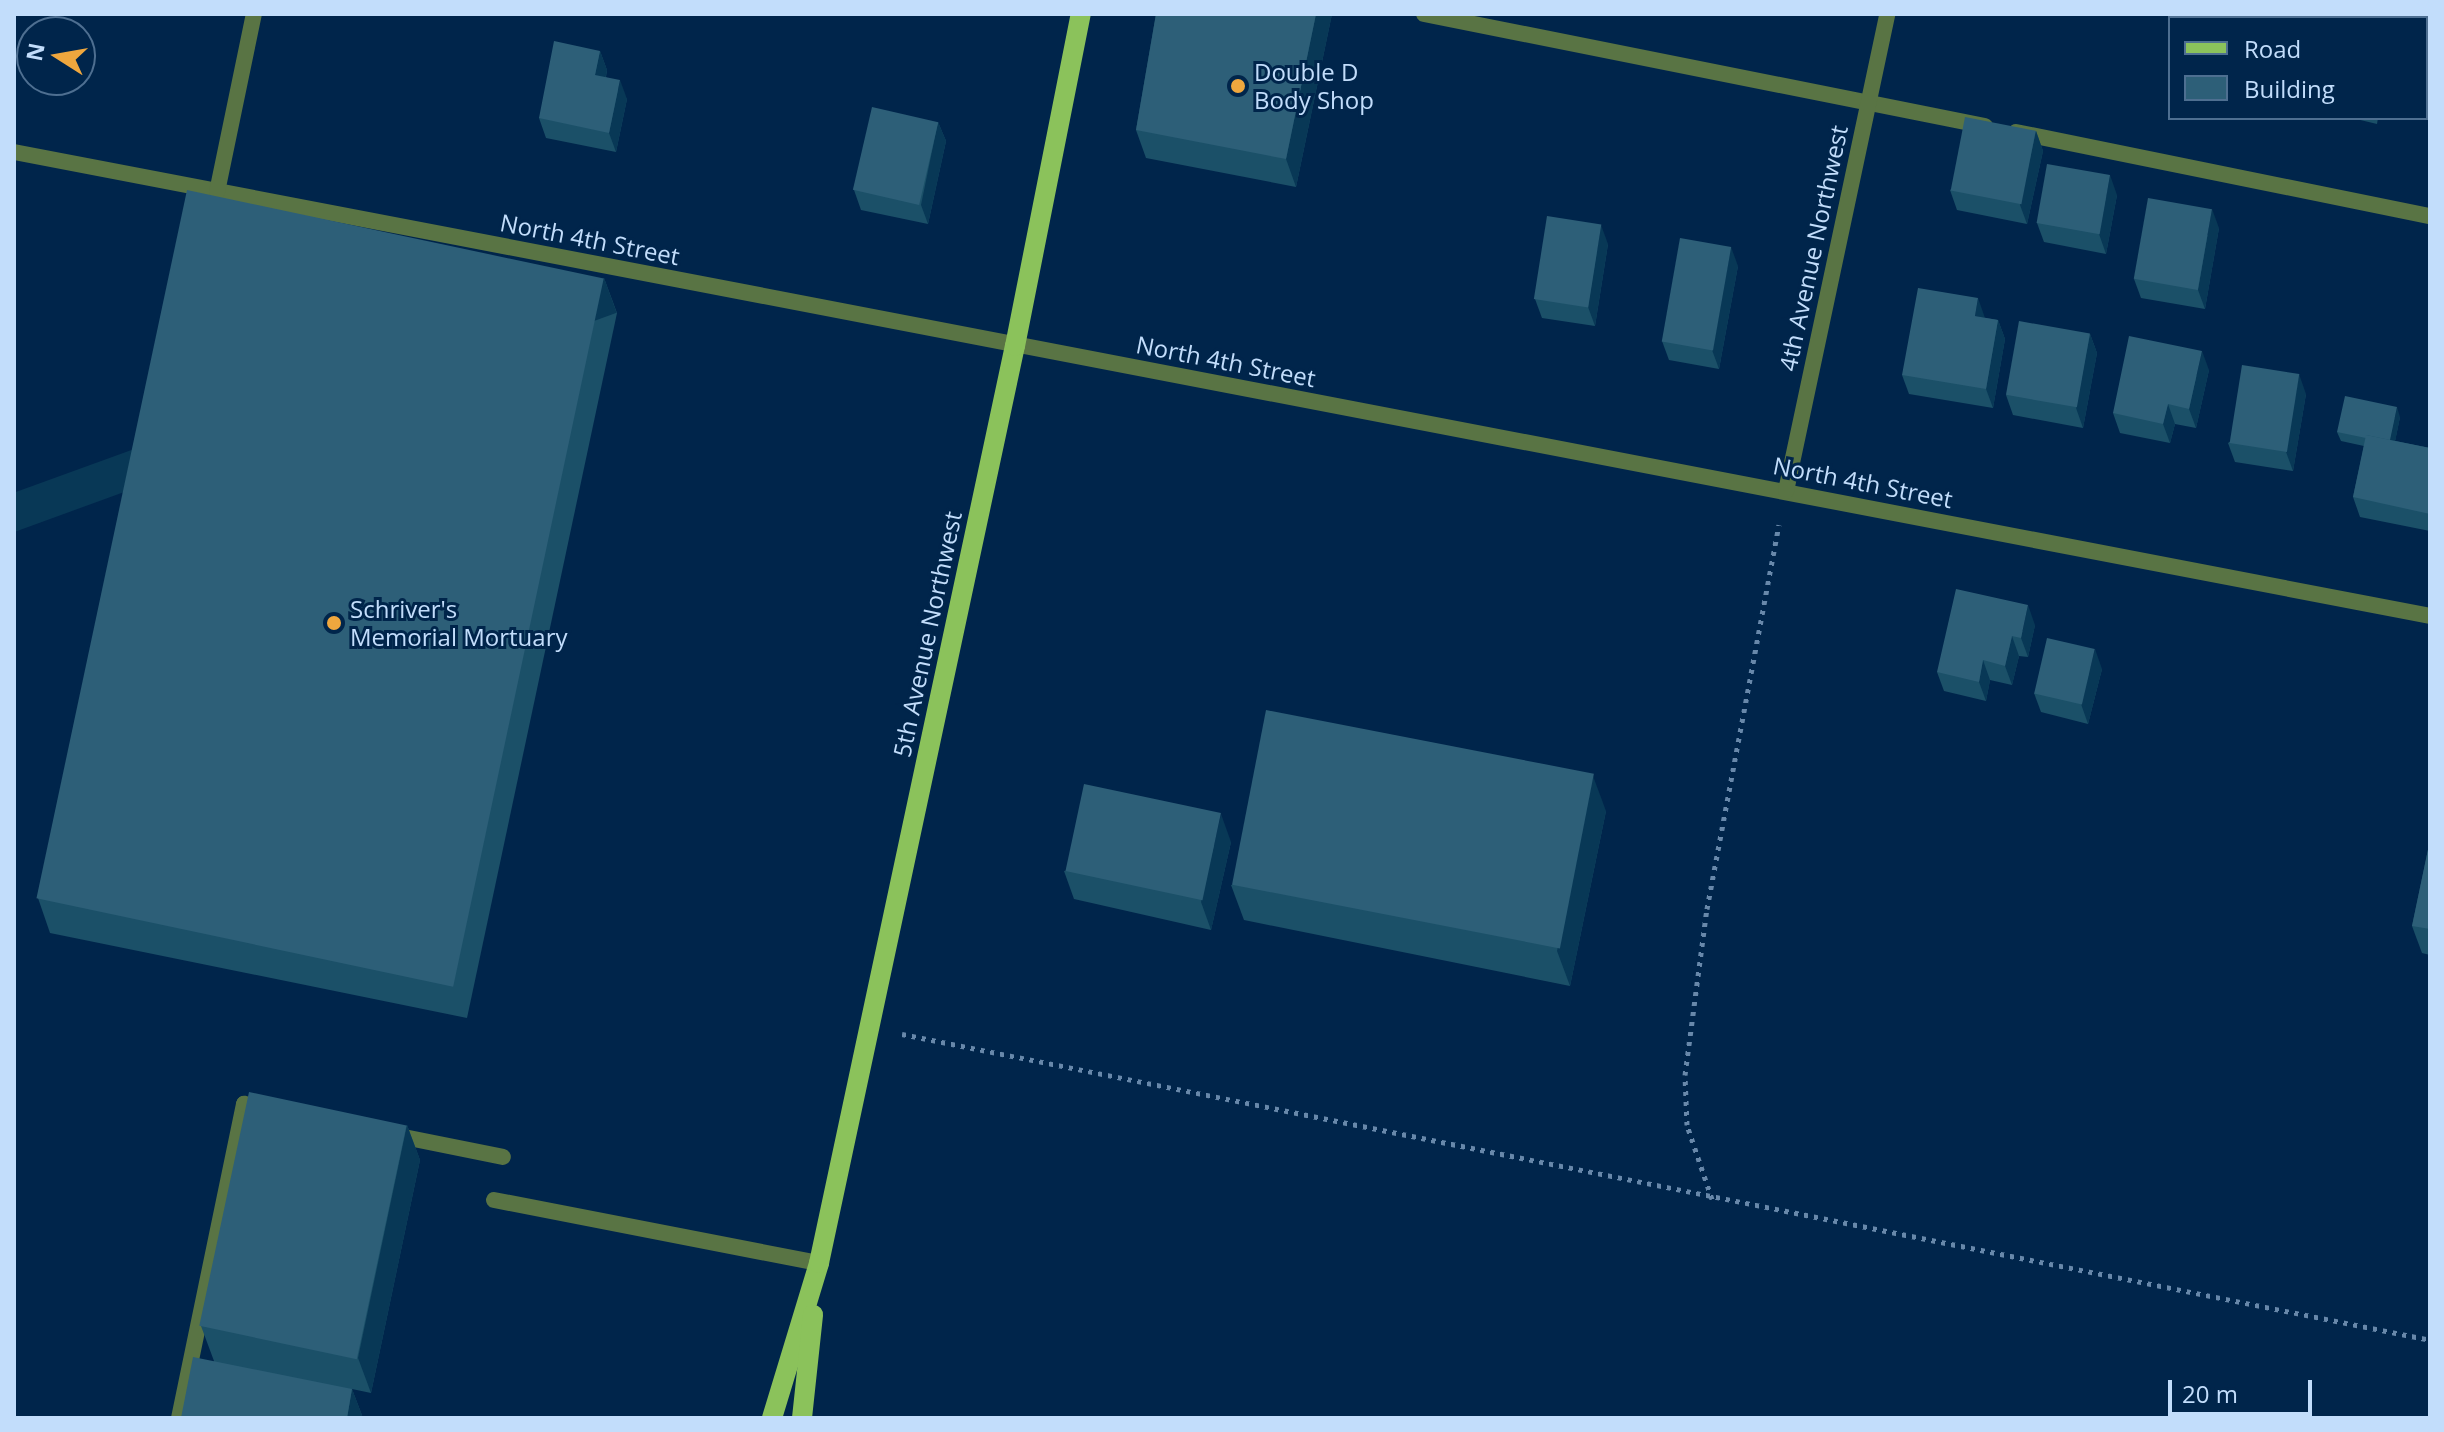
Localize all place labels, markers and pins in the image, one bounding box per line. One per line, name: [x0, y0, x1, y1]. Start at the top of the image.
place label: Double D Body Shop: [1254, 58, 1374, 114]
marker: Double D Body Shop: [1229, 77, 1247, 95]
place label: Schriver's Memorial Mortuary: [350, 595, 567, 651]
marker: Schriver's Memorial Mortuary: [325, 614, 343, 632]

